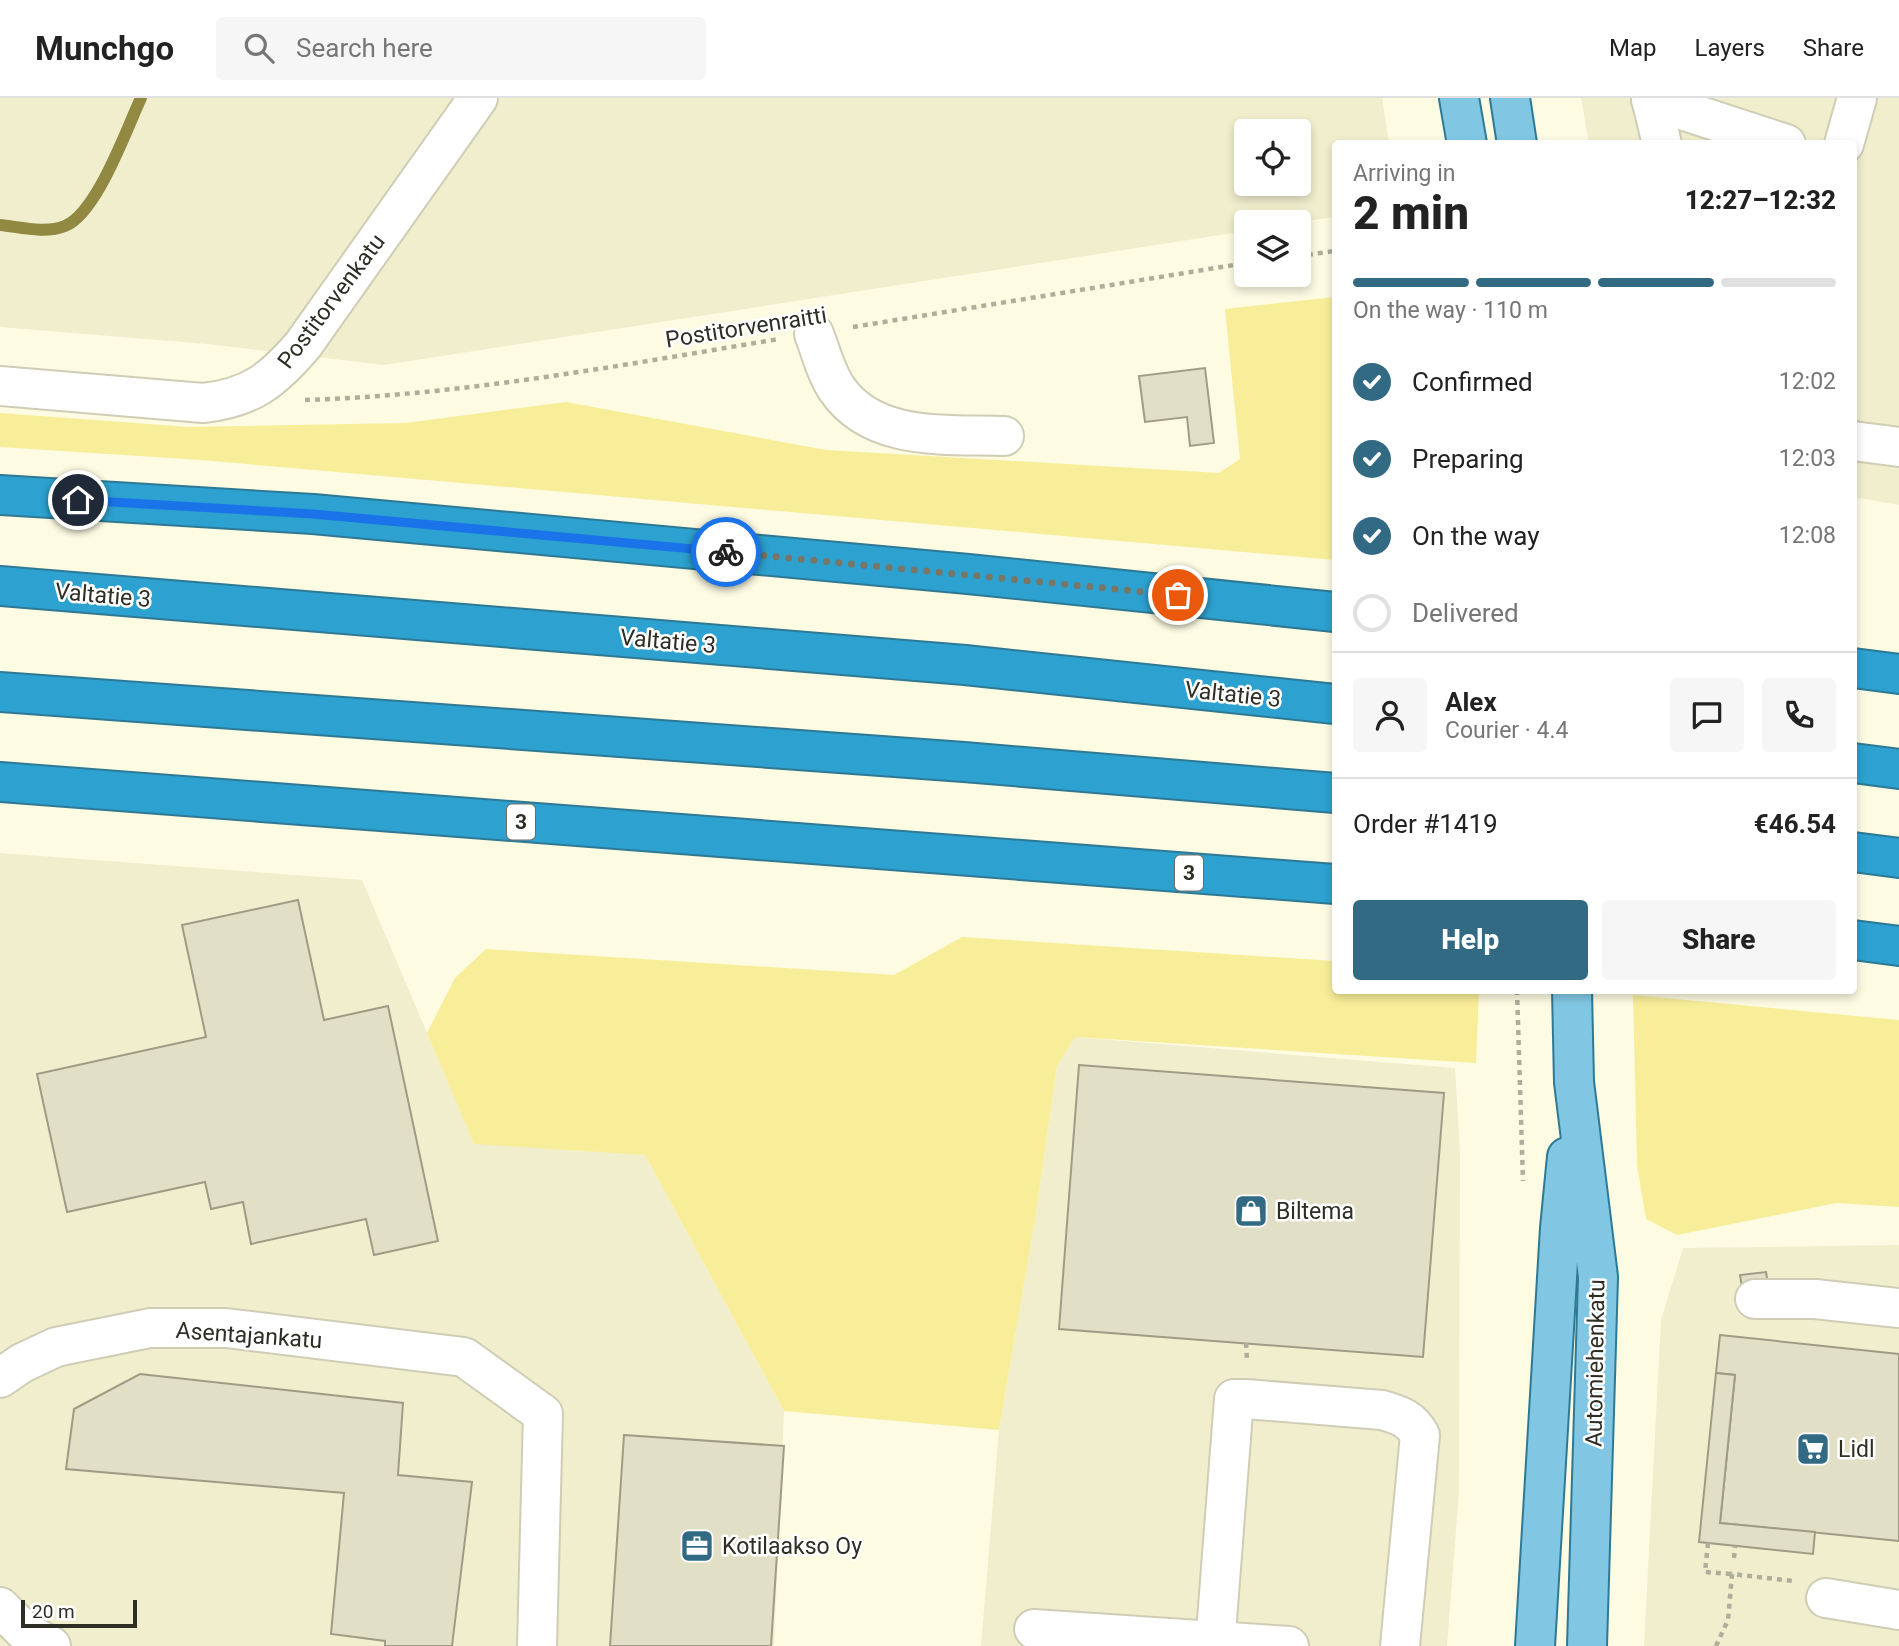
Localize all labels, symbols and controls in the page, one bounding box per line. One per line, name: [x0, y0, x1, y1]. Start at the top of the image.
search box: [216, 17, 706, 80]
text: Munchgo: [35, 29, 174, 68]
icon: search: [240, 29, 278, 67]
text: Search here: [296, 33, 433, 63]
text: Map: [1609, 34, 1657, 62]
text: Layers: [1695, 34, 1765, 62]
text: Share: [1803, 34, 1864, 62]
map controls: [1234, 119, 1311, 287]
button: locate: [1234, 119, 1311, 196]
text: Arriving in: [1353, 160, 1456, 187]
text: 12:27–12:32: [1685, 185, 1836, 215]
text: 2 min: [1353, 186, 1469, 240]
button: layers: [1234, 210, 1311, 287]
street label: Postitorvenkatu: [272, 229, 391, 374]
text: On the way · 110 m: [1353, 297, 1548, 324]
street label: Postitorvenraitti: [664, 301, 829, 354]
icon: check: [1353, 363, 1391, 401]
text: Confirmed: [1412, 367, 1533, 397]
text: 12:02: [1779, 368, 1836, 395]
icon: check: [1353, 440, 1391, 478]
text: Preparing: [1412, 444, 1524, 474]
text: 12:03: [1779, 445, 1836, 472]
pin: [48, 470, 108, 530]
icon: home: [59, 481, 97, 519]
courier: [691, 517, 761, 587]
icon: check: [1353, 517, 1391, 555]
text: On the way: [1412, 521, 1540, 551]
text: 12:08: [1779, 522, 1836, 549]
icon: bike: [707, 533, 745, 571]
pin: [1148, 565, 1208, 625]
icon: bag: [1159, 576, 1197, 614]
street label: Valtatie 3: [54, 578, 152, 613]
text: Delivered: [1412, 598, 1519, 628]
street label: Valtatie 3: [619, 624, 717, 659]
street label: Valtatie 3: [1184, 676, 1282, 713]
button: person: [1353, 678, 1427, 752]
button: chat: [1670, 678, 1744, 752]
button: phone: [1762, 678, 1836, 752]
text: Alex: [1445, 687, 1497, 717]
text: Courier · 4.4: [1445, 717, 1568, 744]
road number: 3: [507, 804, 535, 840]
text: Order #1419: [1353, 809, 1498, 839]
text: €46.54: [1754, 809, 1836, 839]
road number: 3: [1175, 856, 1203, 890]
button: Help: [1353, 900, 1588, 980]
button: Share: [1602, 900, 1836, 980]
shop icon: Biltema: [1232, 1192, 1270, 1230]
place label: Biltema: [1276, 1198, 1354, 1225]
street label: Automiehenkatu: [1581, 1279, 1610, 1447]
street label: Asentajankatu: [175, 1317, 323, 1354]
supermarket icon: Lidl: [1794, 1430, 1832, 1468]
place label: Lidl: [1838, 1436, 1875, 1463]
office icon: Kotilaakso Oy: [678, 1527, 716, 1565]
place label: Kotilaakso Oy: [722, 1533, 862, 1560]
scale bar: [21, 1597, 136, 1629]
text: 20 m: [32, 1600, 75, 1623]

